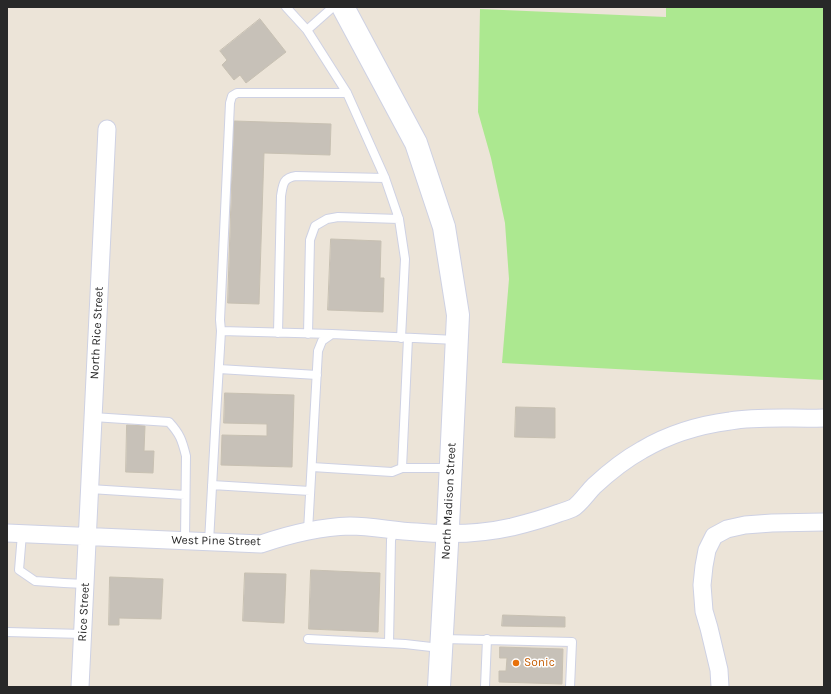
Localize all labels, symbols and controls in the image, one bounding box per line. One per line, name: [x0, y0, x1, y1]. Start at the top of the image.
street label: North Rice Street: [87, 286, 107, 380]
street label: North Madison Street: [439, 442, 459, 560]
street label: West Pine Street: [171, 533, 261, 549]
street label: Rice Street: [75, 582, 93, 642]
place label: Sonic: [524, 656, 555, 670]
marker: Sonic: [511, 658, 521, 668]

